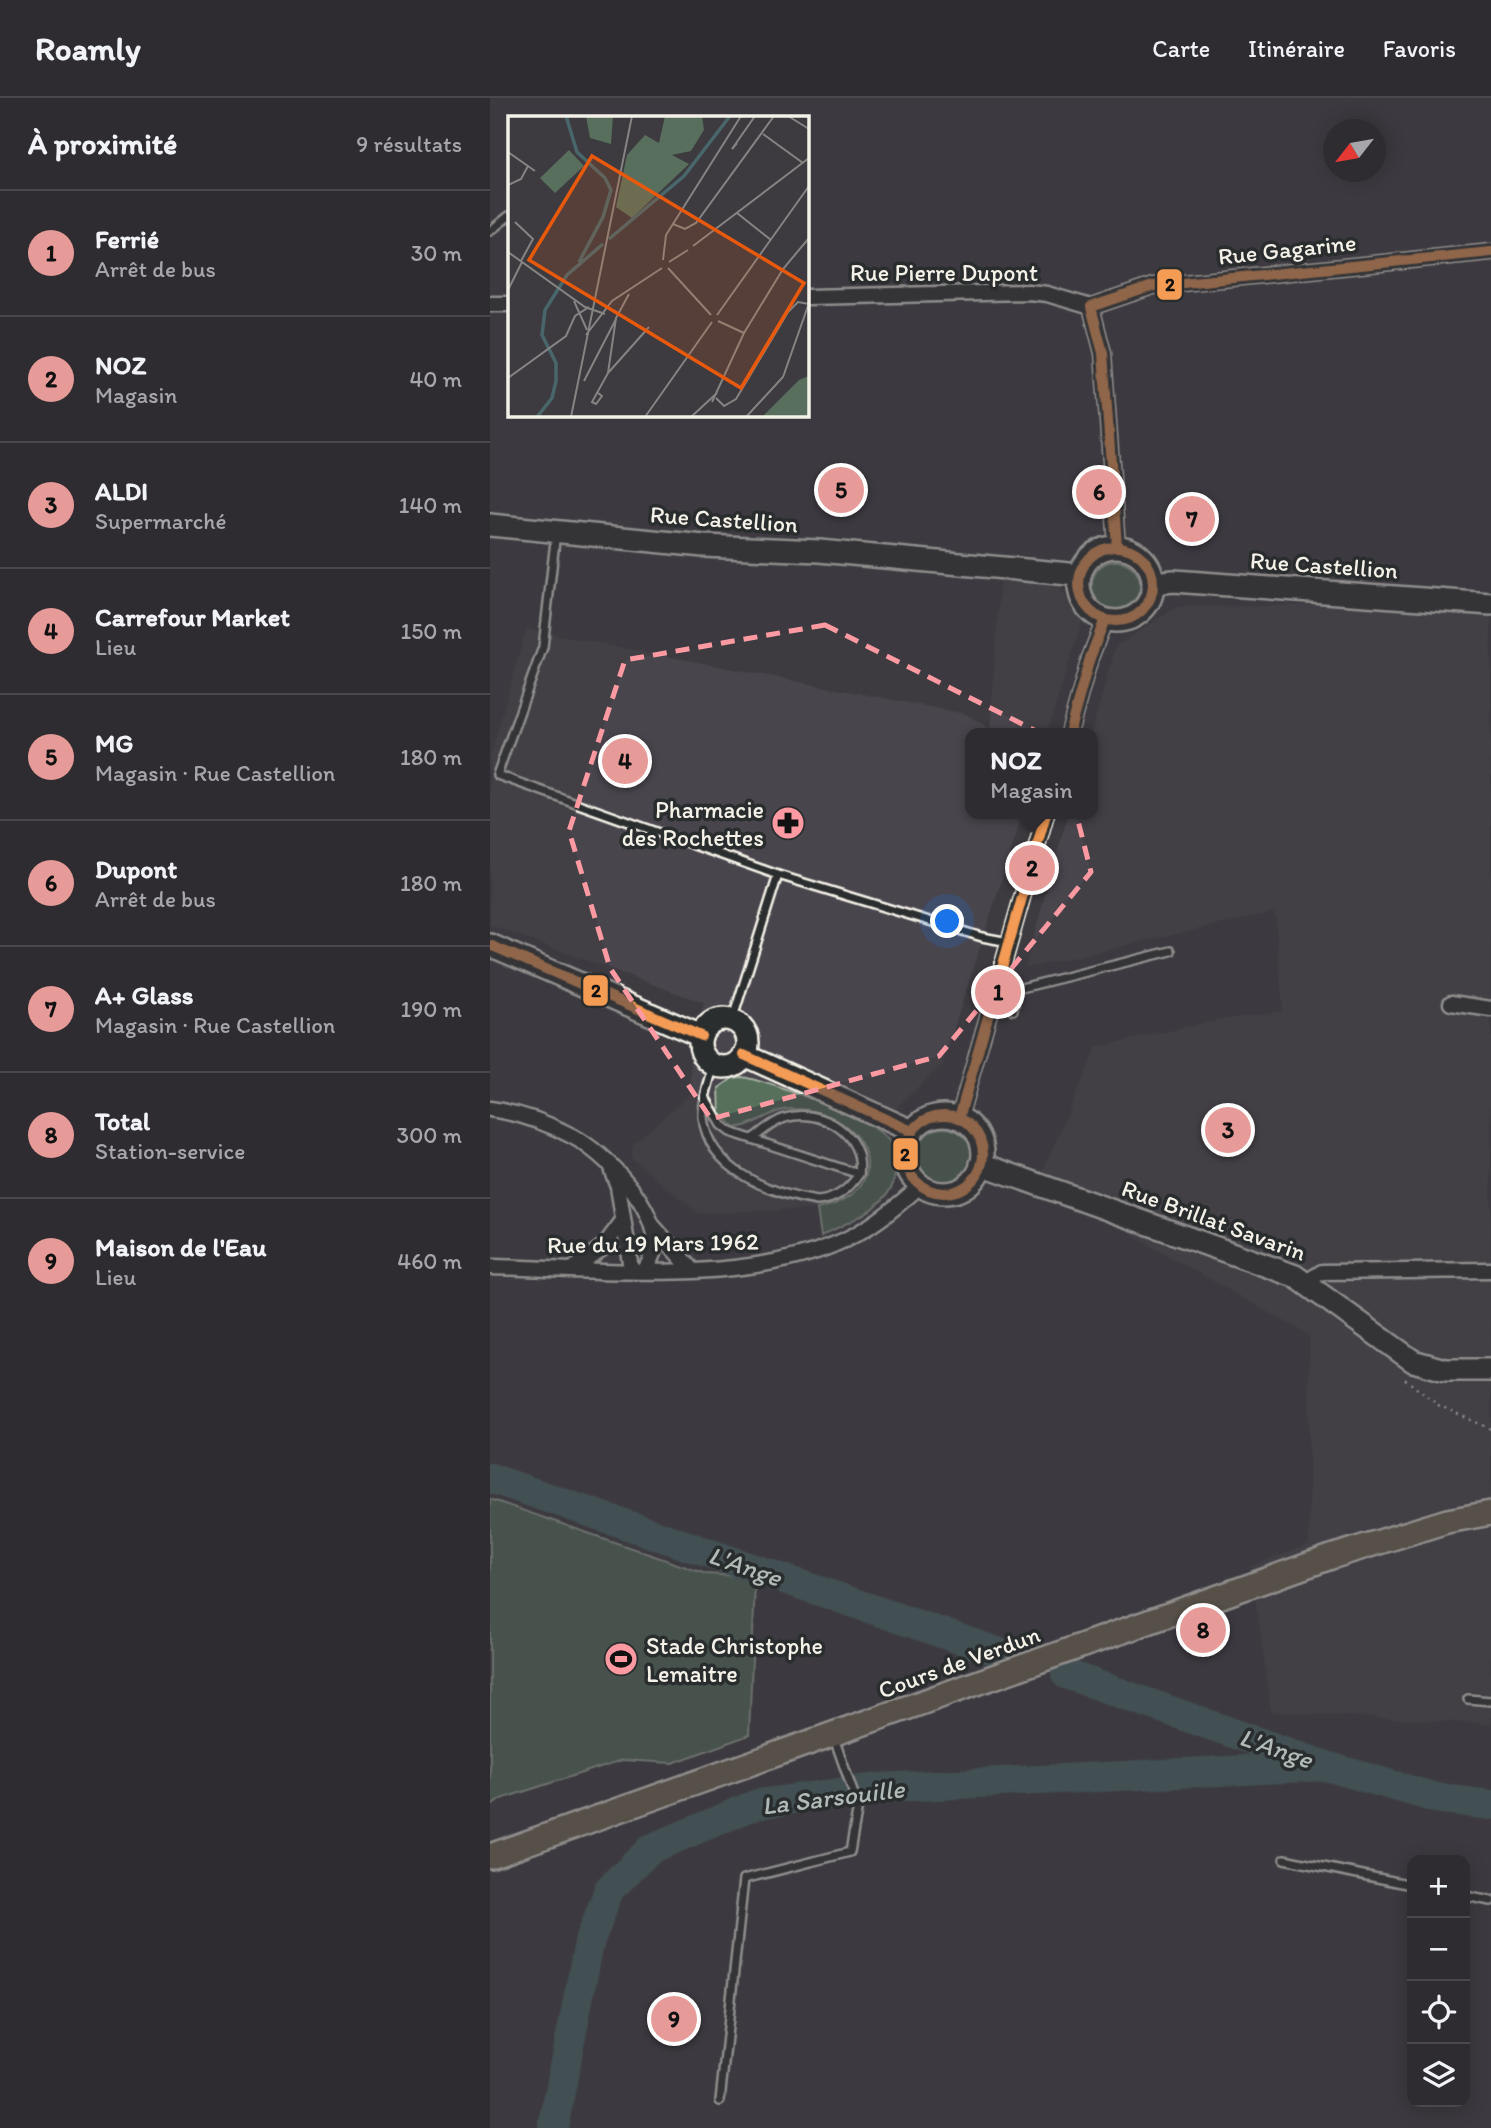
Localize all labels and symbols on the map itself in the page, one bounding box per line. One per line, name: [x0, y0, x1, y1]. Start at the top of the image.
inset map: [508, 116, 808, 416]
north arrow: [1323, 119, 1386, 182]
street label: Rue Gagarine: [1216, 227, 1358, 271]
street label: Rue Pierre Dupont: [850, 258, 1038, 287]
line badge: 2: [1156, 268, 1183, 301]
text: 2: [1165, 273, 1175, 296]
pin: 5: [818, 464, 864, 516]
pin: 6: [1076, 466, 1122, 518]
pin: 7: [1169, 493, 1215, 545]
street label: Rue Castellion: [649, 499, 799, 539]
street label: Rue Castellion: [1249, 545, 1399, 585]
pin: 4: [602, 735, 648, 787]
place label: Pharmacie des Rochettes: [622, 795, 764, 852]
pharmacy icon: Pharmacie des Rochettes: [769, 804, 807, 842]
pin: 2: [1009, 842, 1055, 894]
your location: [930, 904, 964, 938]
pin: 1: [975, 966, 1021, 1018]
line badge: 2: [582, 974, 609, 1007]
text: 2: [591, 979, 601, 1002]
pin: 3: [1205, 1104, 1251, 1156]
line badge: 2: [892, 1137, 919, 1171]
text: 2: [900, 1143, 910, 1166]
street label: Rue Brillat Savarin: [1118, 1173, 1310, 1267]
street label: Rue du 19 Mars 1962: [547, 1227, 759, 1259]
water label: L'Ange: [704, 1539, 787, 1594]
pin: 8: [1180, 1604, 1226, 1656]
street label: Cours de Verdun: [874, 1619, 1044, 1705]
place label: Stade Christophe Lemaitre: [646, 1631, 823, 1688]
sports icon: Stade Christophe Lemaitre: [602, 1640, 640, 1678]
water label: L'Ange: [1235, 1721, 1318, 1776]
water label: La Sarsouille: [760, 1772, 908, 1822]
pin: 9: [651, 1993, 697, 2045]

